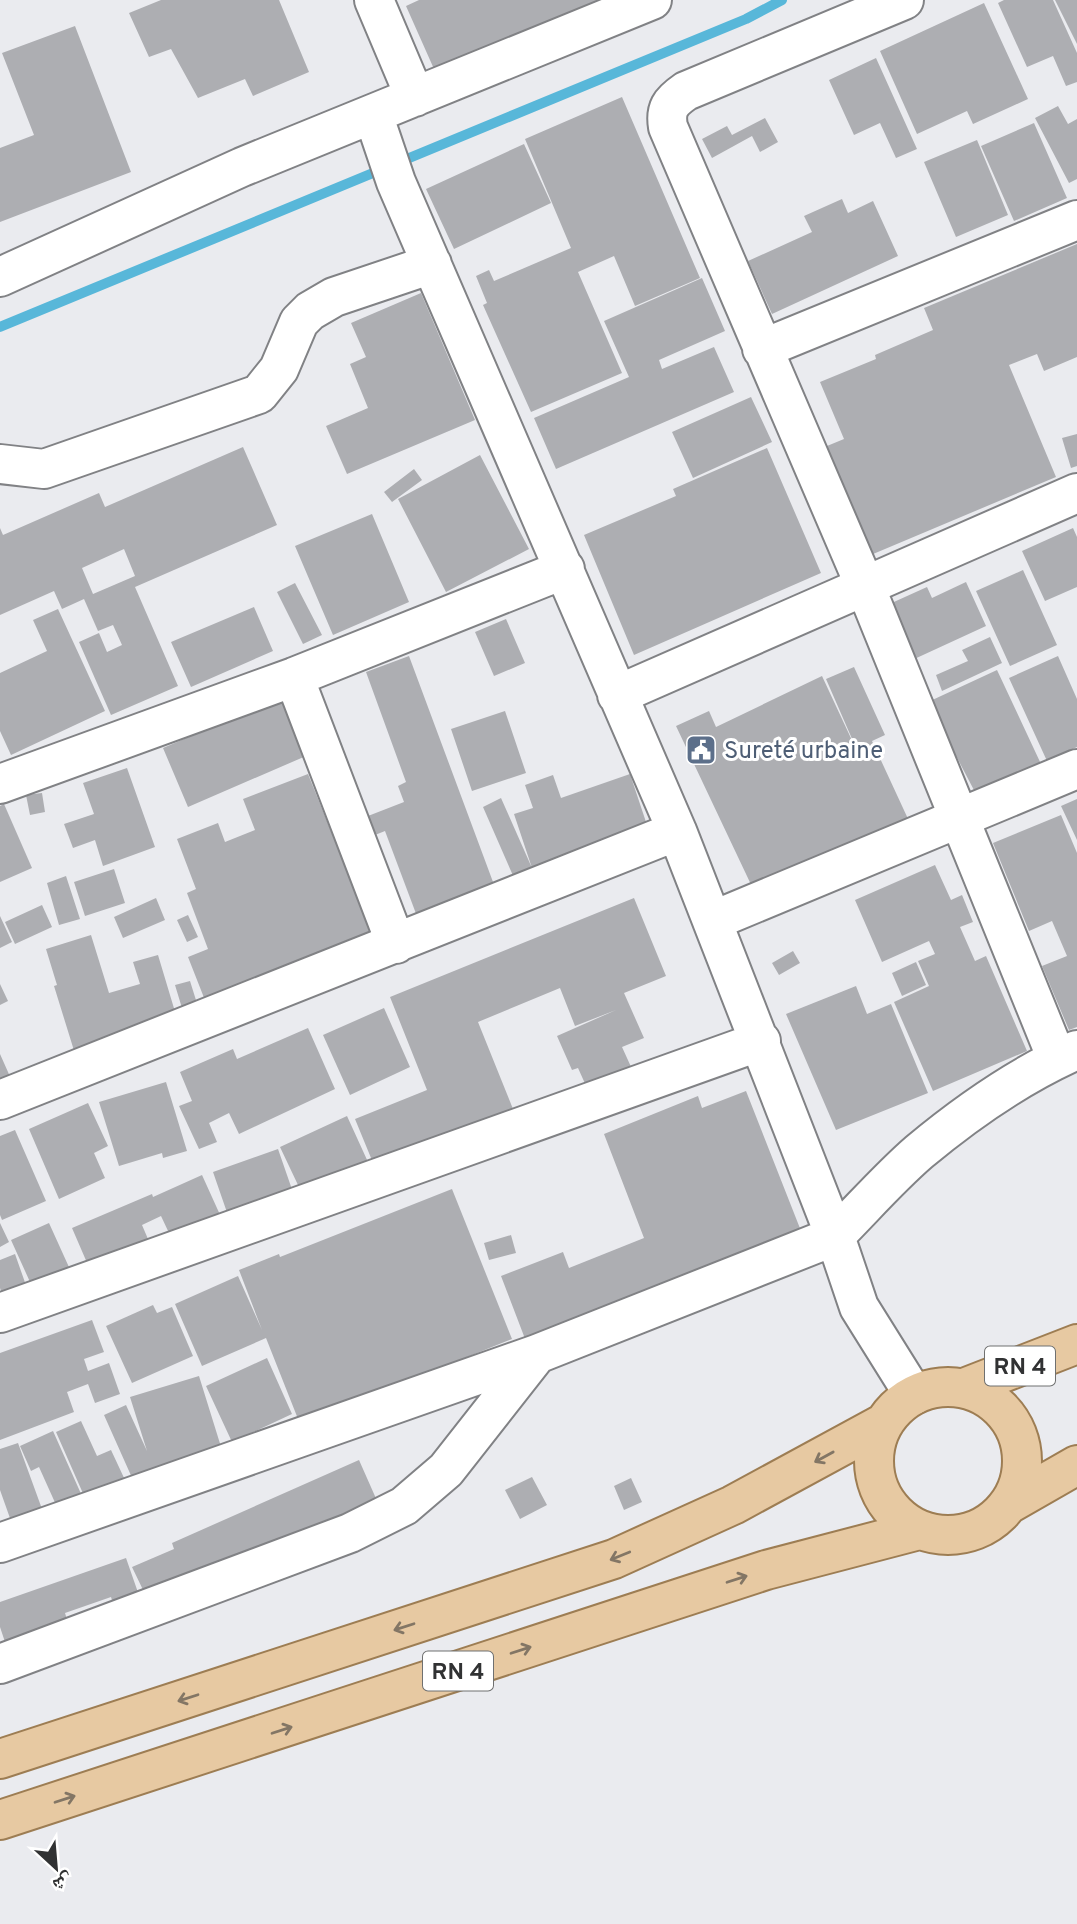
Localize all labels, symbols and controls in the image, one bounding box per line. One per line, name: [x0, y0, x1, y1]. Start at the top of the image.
public building icon: Sureté urbaine: [684, 733, 718, 767]
place label: Sureté urbaine: [724, 737, 883, 767]
road number: RN 4: [985, 1346, 1055, 1386]
one-way arrow: [815, 1450, 835, 1464]
one-way arrow: [609, 1550, 631, 1563]
one-way arrow: [725, 1572, 747, 1584]
one-way arrow: [393, 1622, 415, 1635]
one-way arrow: [509, 1643, 531, 1655]
road number: RN 4: [423, 1652, 493, 1690]
one-way arrow: [177, 1693, 199, 1705]
one-way arrow: [270, 1722, 292, 1735]
one-way arrow: [54, 1792, 76, 1805]
north arrow: [21, 1833, 91, 1903]
text: ش: [48, 1866, 77, 1897]

